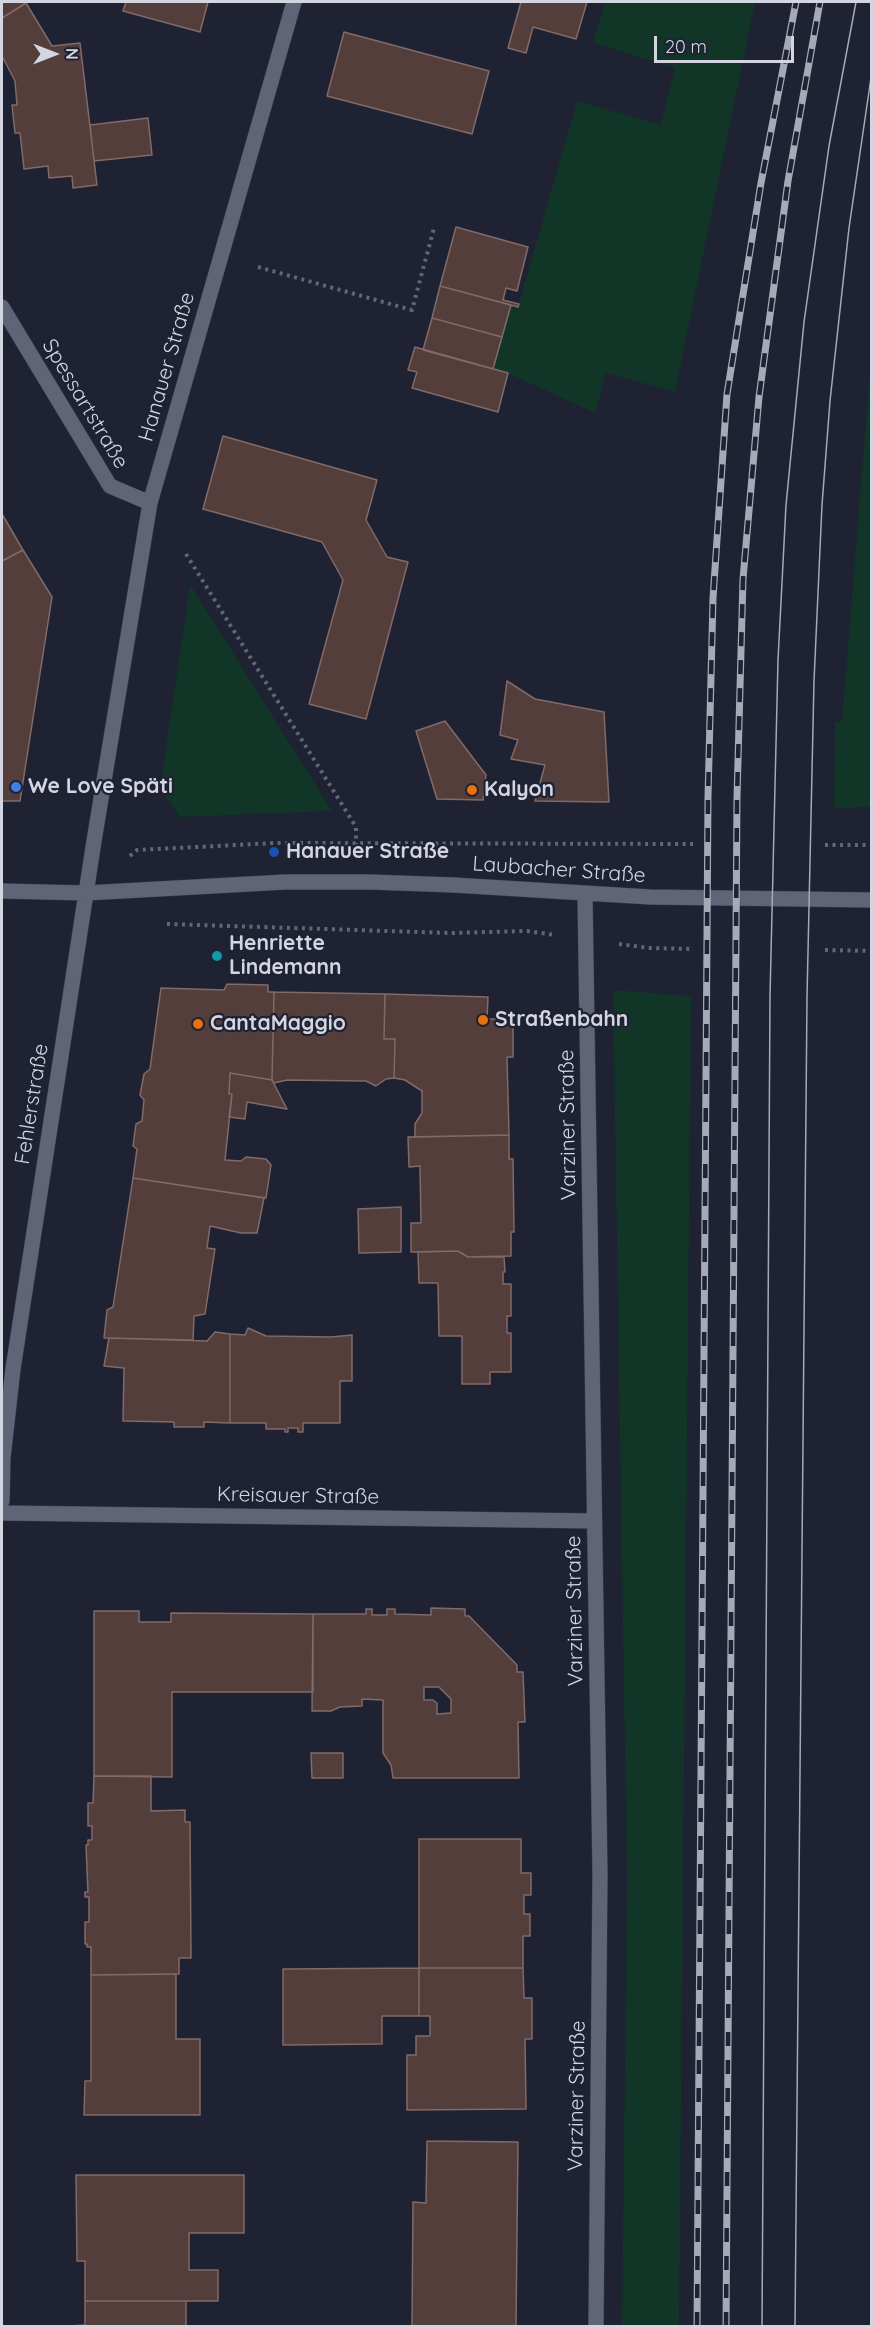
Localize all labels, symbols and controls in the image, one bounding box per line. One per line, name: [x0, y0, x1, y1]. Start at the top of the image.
north arrow: [24, 24, 84, 84]
scale bar: [657, 24, 796, 62]
text: 20 m: [665, 35, 707, 58]
text: N: [62, 48, 82, 60]
street label: Hanauer Straße: [134, 289, 200, 445]
street label: Spessartstraße: [36, 335, 134, 473]
place label: We Love Späti: [28, 774, 173, 800]
place label: Kalyon: [484, 777, 554, 803]
marker: We Love Späti: [9, 780, 23, 794]
marker: Kalyon: [465, 783, 479, 797]
place label: Hanauer Straße: [286, 839, 449, 865]
marker: Hanauer Straße: [267, 845, 281, 859]
street label: Laubacher Straße: [472, 851, 646, 889]
place label: Henriette Lindemann: [229, 931, 341, 981]
marker: Henriette Lindemann: [210, 949, 224, 963]
place label: Straßenbahn: [495, 1007, 628, 1033]
place label: CantaMaggio: [210, 1011, 346, 1037]
marker: Straßenbahn: [476, 1013, 490, 1027]
marker: CantaMaggio: [191, 1017, 205, 1031]
street label: Fehlerstraße: [10, 1042, 54, 1166]
street label: Varziner Straße: [554, 1049, 582, 1201]
street label: Kreisauer Straße: [217, 1482, 379, 1510]
street label: Varziner Straße: [561, 1535, 589, 1687]
street label: Varziner Straße: [563, 2020, 591, 2172]

